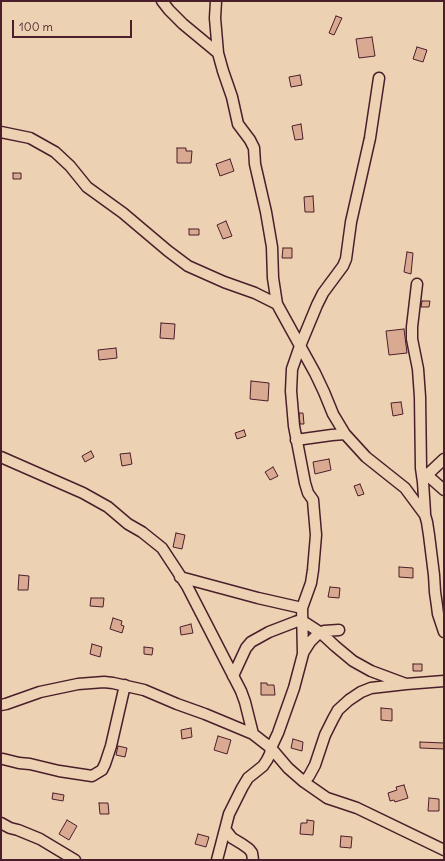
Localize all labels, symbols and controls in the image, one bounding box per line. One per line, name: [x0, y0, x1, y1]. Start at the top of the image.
scale bar: [14, 12, 134, 38]
text: 100 m: [19, 19, 53, 34]

